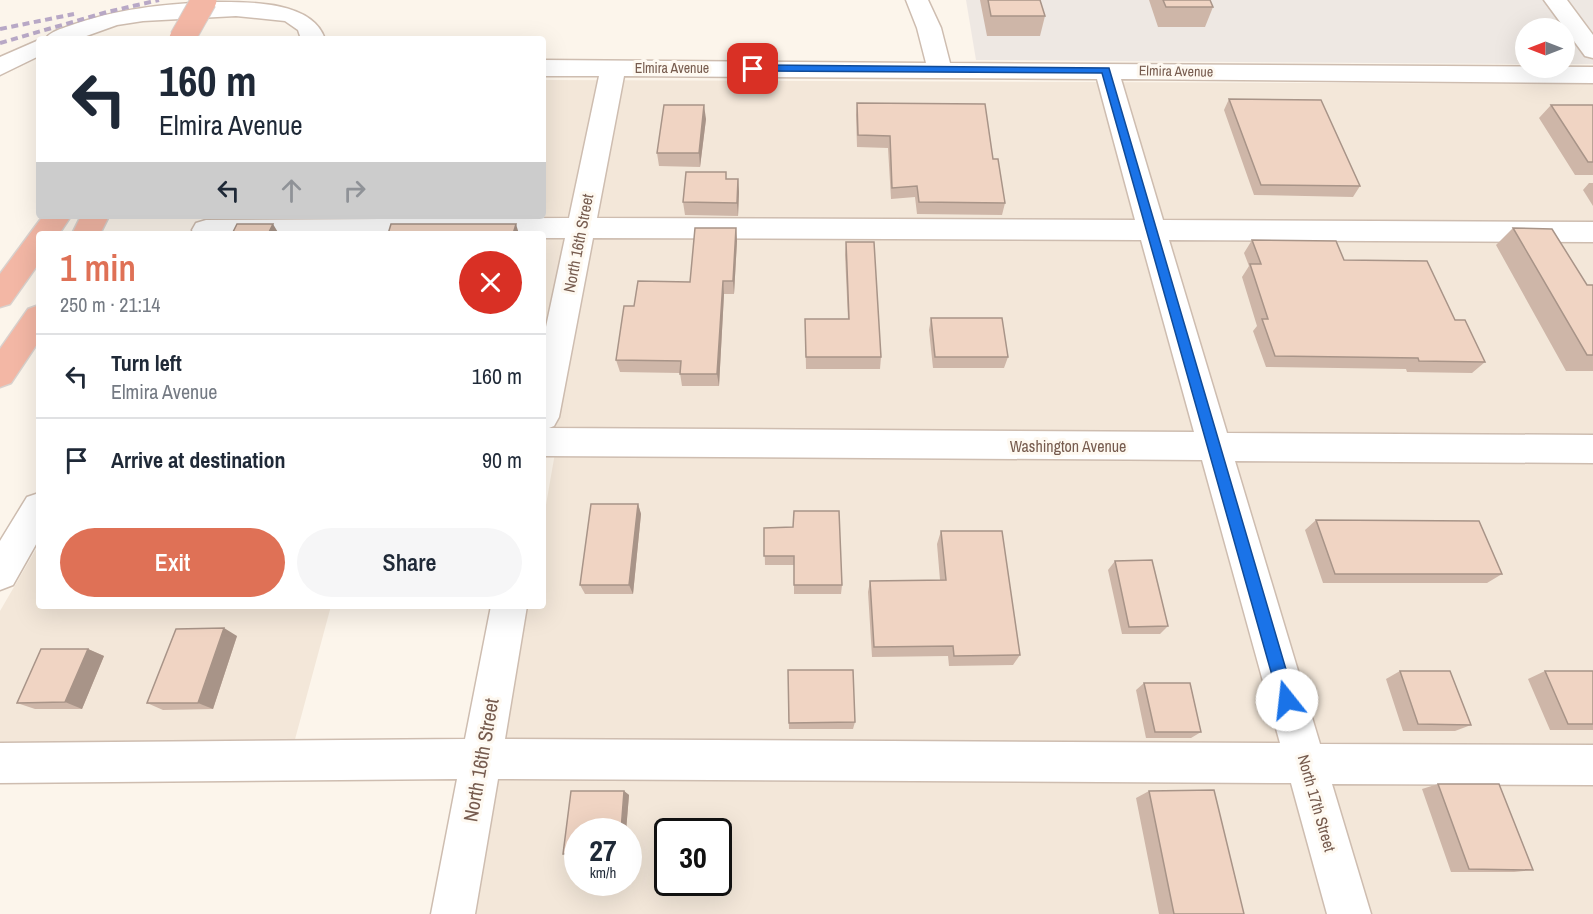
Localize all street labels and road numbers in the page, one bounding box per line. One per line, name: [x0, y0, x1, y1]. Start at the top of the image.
street label: Elmira Avenue: [635, 59, 709, 77]
street label: Elmira Avenue: [1139, 61, 1213, 81]
street label: North 16th Street: [558, 192, 598, 294]
street label: Washington Avenue: [1010, 435, 1126, 457]
street label: North 16th Street: [456, 696, 505, 824]
street label: North 17th Street: [1293, 752, 1341, 854]

